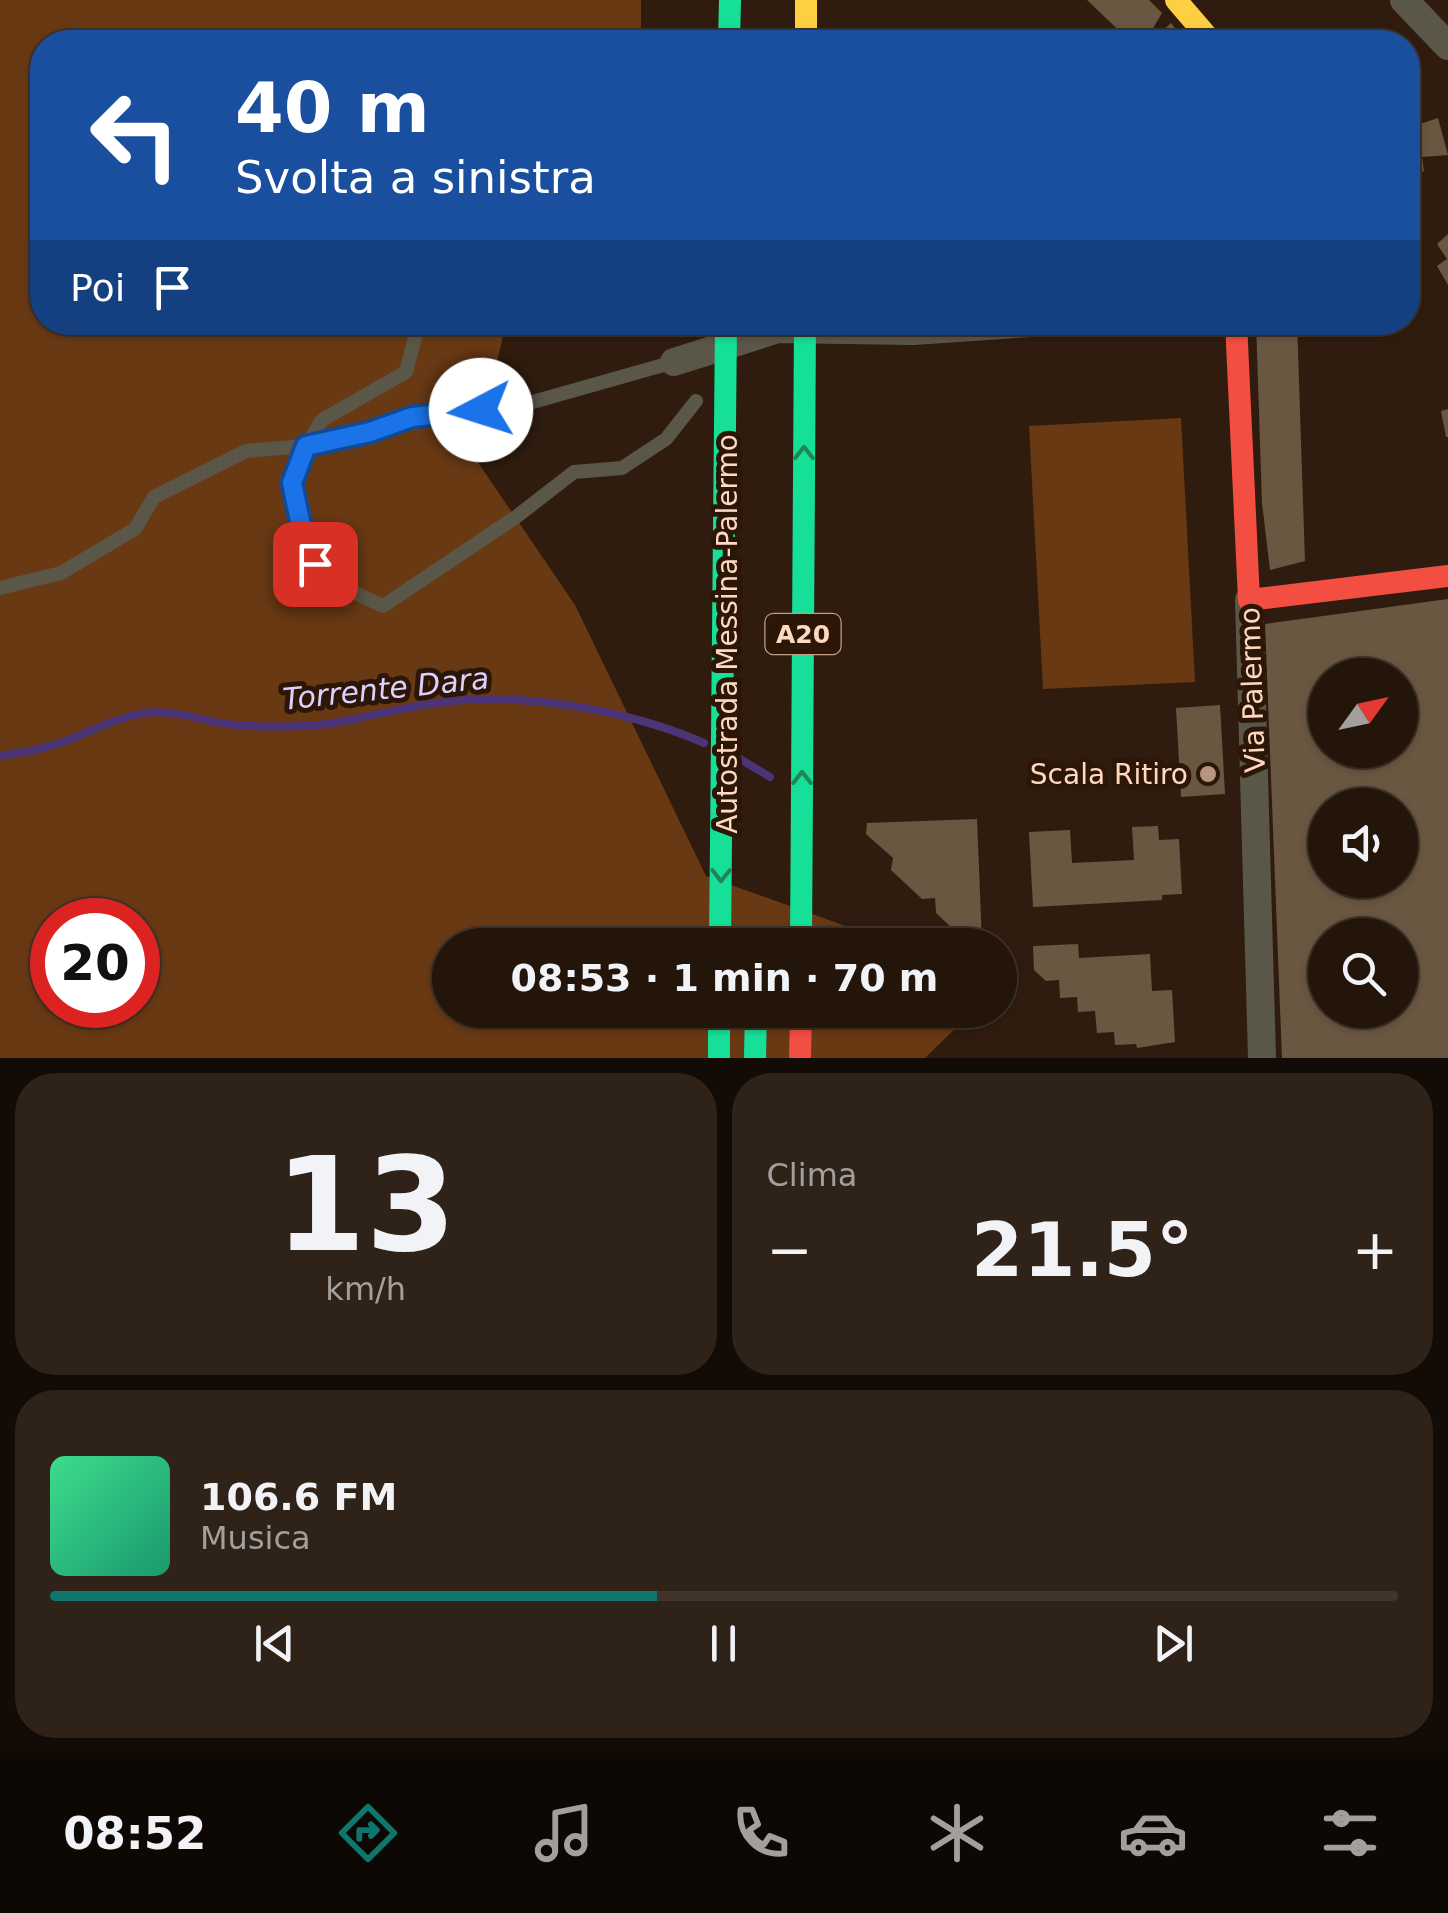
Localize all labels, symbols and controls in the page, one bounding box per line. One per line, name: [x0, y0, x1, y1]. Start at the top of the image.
text: 40 m: [235, 67, 430, 149]
icon: left: [70, 70, 200, 200]
text: Svolta a sinistra: [235, 151, 596, 204]
icon: arrive: [145, 260, 200, 315]
text: Poi: [70, 266, 125, 310]
position arrow: [429, 358, 533, 462]
street label: Autostrada Messina-Palermo: [711, 434, 744, 834]
one-way arrow: [793, 444, 815, 460]
pin: [273, 522, 358, 607]
icon: arrive: [288, 537, 343, 592]
street label: Via Palermo: [1233, 607, 1272, 773]
road number: A20: [766, 614, 840, 654]
north arrow: [1308, 658, 1418, 768]
map controls: [1308, 658, 1418, 1028]
water label: Torrente Dara: [281, 660, 491, 717]
place label: Scala Ritiro: [1030, 758, 1188, 791]
marker: Scala Ritiro: [1197, 763, 1219, 785]
one-way arrow: [791, 769, 813, 784]
button: sound: [1308, 788, 1418, 898]
one-way arrow: [710, 867, 731, 883]
speed limit sign: 20: [30, 898, 160, 1028]
button: search: [1308, 918, 1418, 1028]
text: 08:53 · 1 min · 70 m: [511, 956, 938, 1000]
text: 13: [275, 1129, 456, 1281]
text: Clima: [767, 1156, 857, 1194]
text: 21.5°: [971, 1206, 1194, 1294]
text: −: [767, 1218, 813, 1282]
text: +: [1352, 1218, 1398, 1282]
text: km/h: [325, 1270, 406, 1308]
text: 106.6 FM: [200, 1475, 397, 1519]
text: Musica: [200, 1519, 311, 1557]
icon: previous: [247, 1616, 302, 1671]
icon: pause: [696, 1616, 751, 1671]
icon: next: [1146, 1616, 1201, 1671]
icon: directions: [333, 1798, 403, 1868]
icon: music: [529, 1798, 599, 1868]
icon: phone: [726, 1798, 796, 1868]
icon: climate: [922, 1798, 992, 1868]
icon: car: [1118, 1798, 1188, 1868]
icon: filters: [1315, 1798, 1385, 1868]
text: 08:52: [63, 1807, 206, 1860]

